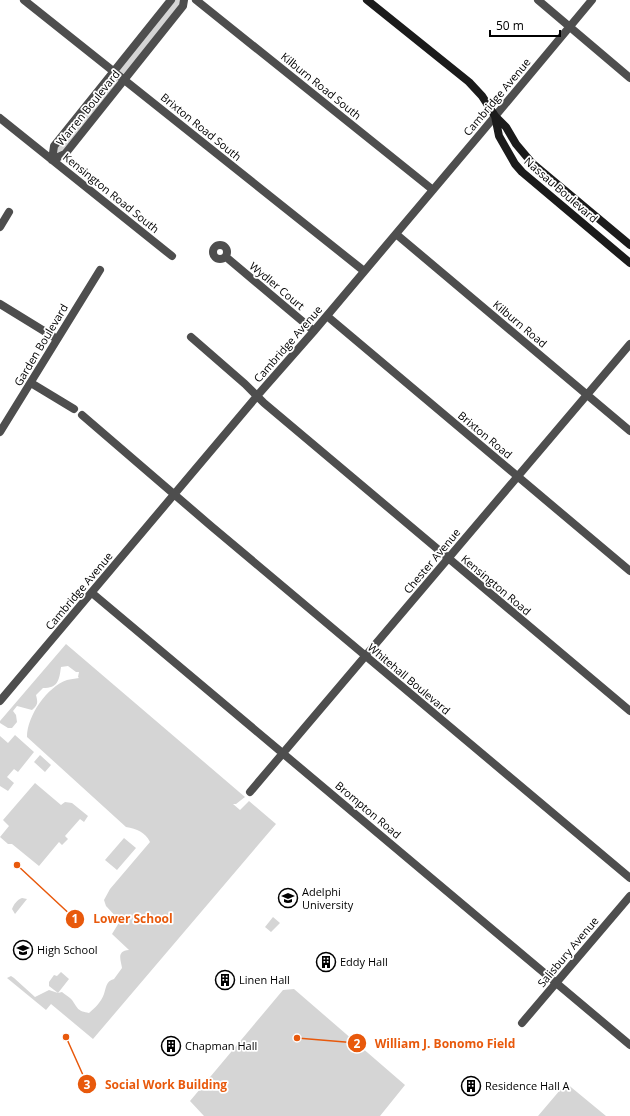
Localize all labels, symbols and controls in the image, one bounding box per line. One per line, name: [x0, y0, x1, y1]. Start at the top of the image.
scale bar: [490, 12, 560, 38]
text: 50 m: [496, 17, 524, 34]
street label: Kilburn Road South: [278, 49, 365, 123]
street label: Cambridge Avenue: [460, 55, 534, 139]
street label: Warren Boulevard: [52, 67, 123, 149]
street label: Brixton Road South: [158, 89, 245, 164]
street label: Kensington Road South: [60, 149, 163, 236]
street label: Nassau Boulevard: [521, 154, 601, 226]
street label: Wydler Court: [247, 258, 308, 313]
street label: Kilburn Road: [490, 297, 550, 351]
street label: Garden Boulevard: [10, 301, 71, 389]
street label: Cambridge Avenue: [250, 302, 325, 385]
street label: Brixton Road: [455, 407, 516, 462]
street label: Chester Avenue: [400, 525, 463, 596]
street label: Cambridge Avenue: [42, 549, 116, 633]
street label: Kensington Road: [458, 551, 534, 618]
street label: Whitehall Boulevard: [365, 640, 454, 718]
street label: Brompton Road: [332, 778, 404, 842]
place label: Adelphi University: [302, 884, 354, 912]
school or university icon: Adelphi University: [277, 887, 299, 909]
callout: Lower School: [65, 907, 181, 931]
text: 1: [72, 910, 78, 927]
text: Lower School: [93, 910, 173, 927]
street label: Salisbury Avenue: [534, 913, 602, 990]
school or university icon: High School: [12, 939, 34, 961]
place label: High School: [37, 942, 98, 957]
building icon: Eddy Hall: [315, 951, 337, 973]
place label: Eddy Hall: [340, 954, 388, 969]
building icon: Linen Hall: [214, 969, 236, 991]
place label: Linen Hall: [239, 972, 290, 987]
callout: William J. Bonomo Field: [347, 1031, 524, 1055]
building icon: Chapman Hall: [160, 1035, 182, 1057]
text: 2: [354, 1035, 361, 1052]
text: William J. Bonomo Field: [375, 1035, 515, 1052]
place label: Chapman Hall: [185, 1038, 257, 1053]
callout: Social Work Building: [77, 1072, 235, 1096]
building icon: Residence Hall A: [460, 1075, 482, 1097]
text: 3: [84, 1076, 91, 1093]
text: Social Work Building: [105, 1076, 227, 1093]
place label: Residence Hall A: [485, 1078, 570, 1093]

